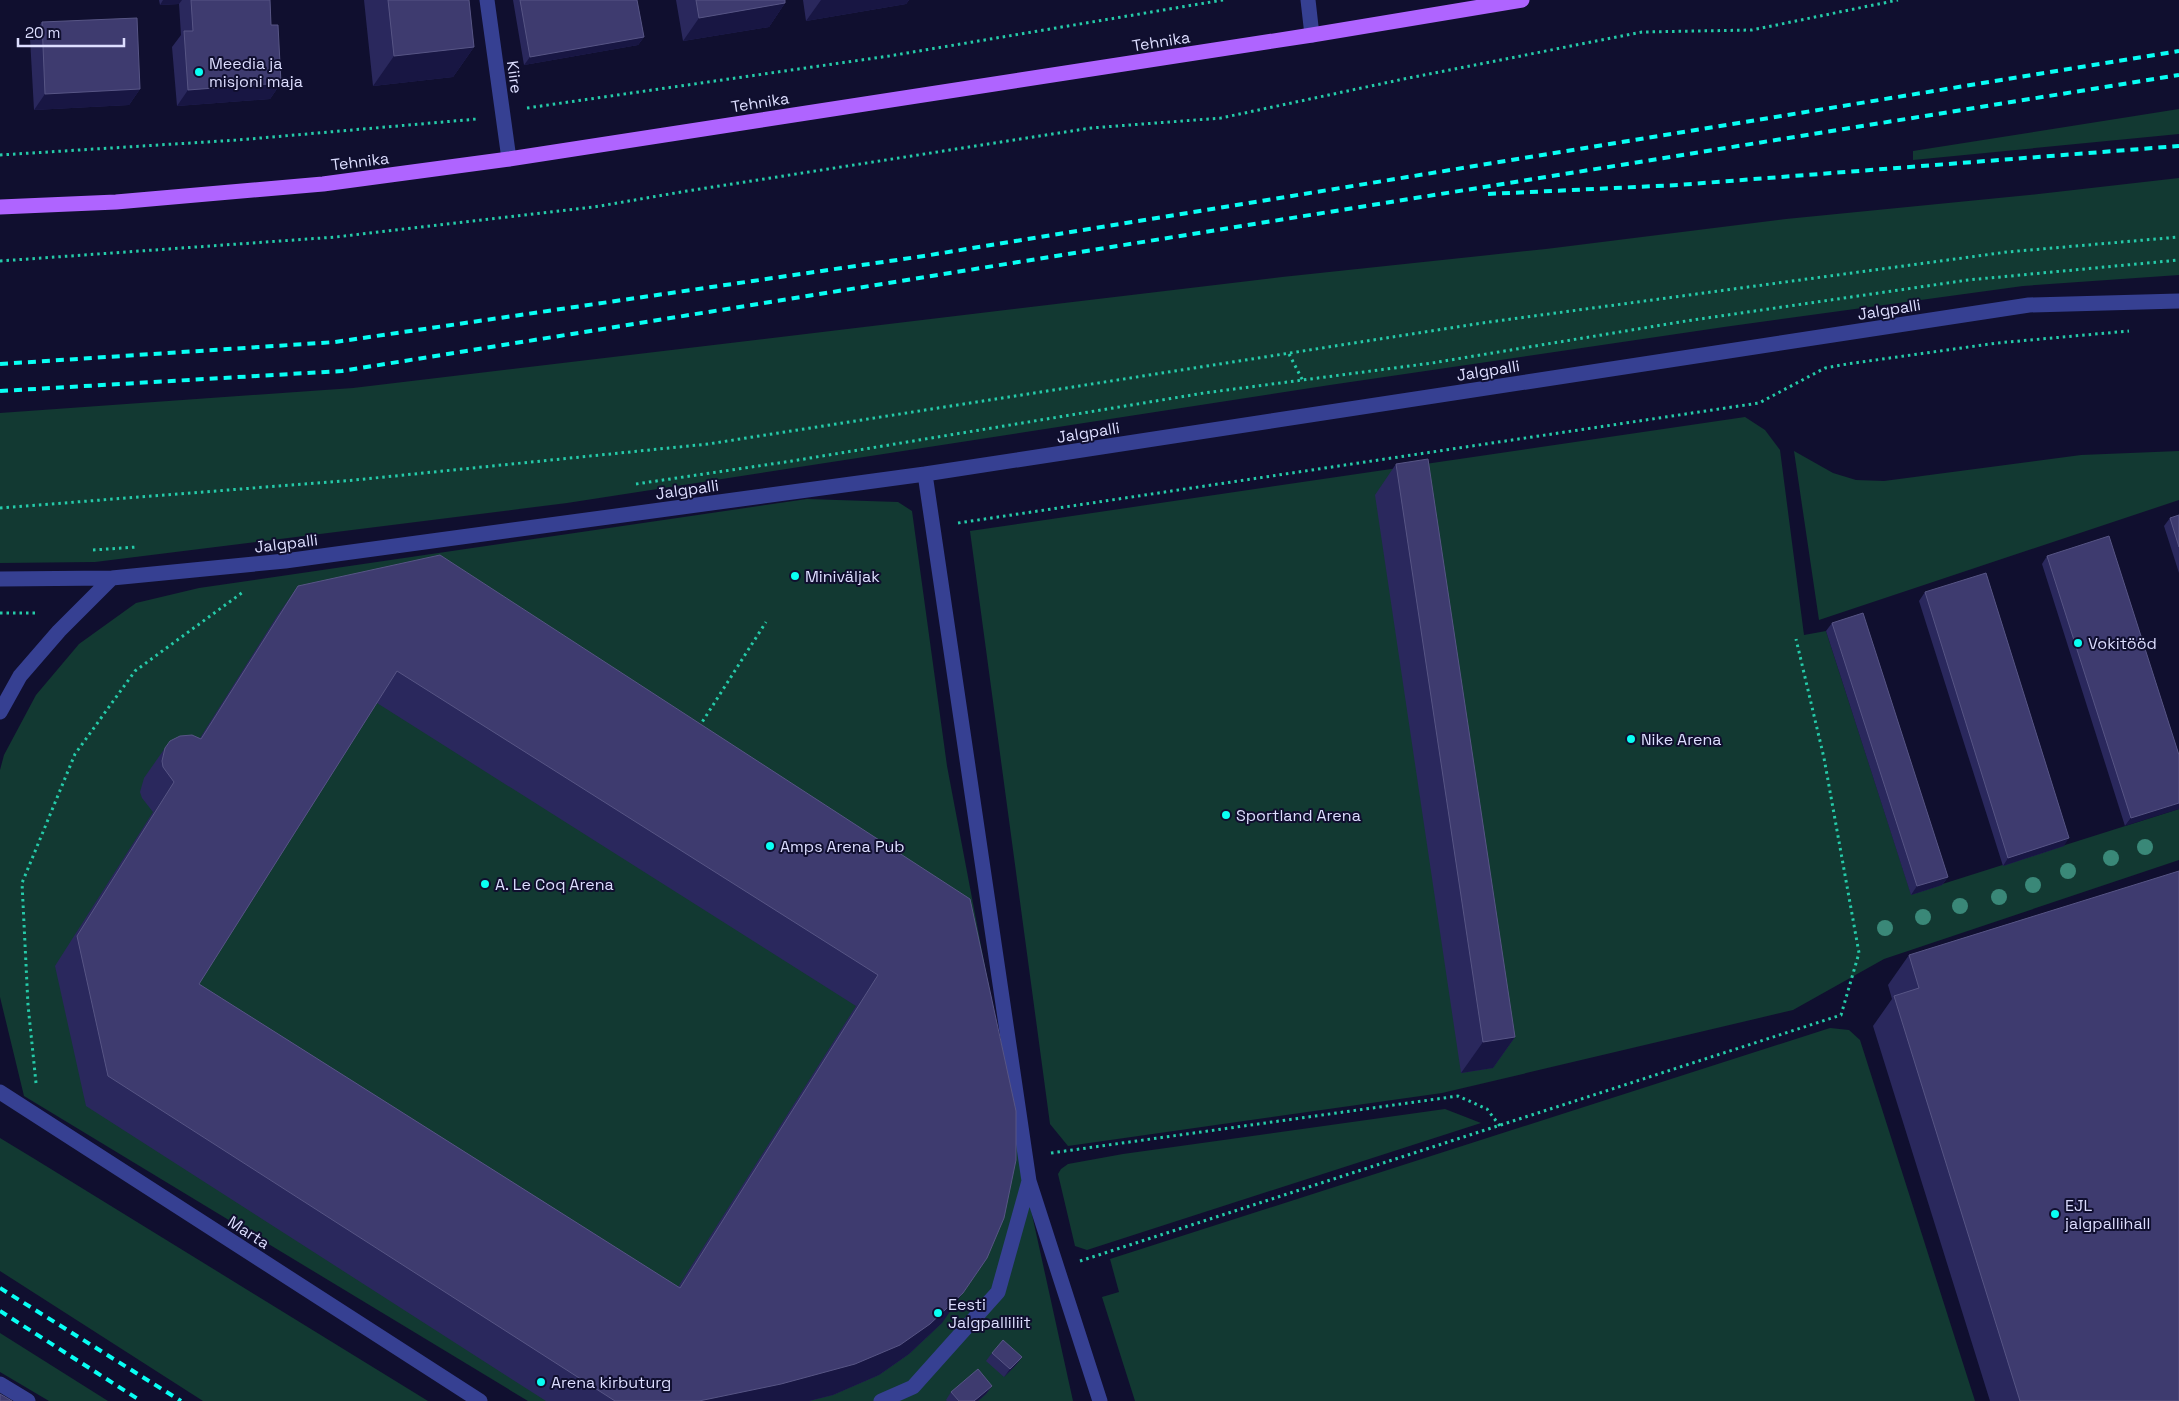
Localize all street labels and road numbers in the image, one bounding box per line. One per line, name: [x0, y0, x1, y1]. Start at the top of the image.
street label: Tehnika: [1131, 27, 1192, 56]
street label: Kiire: [502, 59, 527, 95]
street label: Tehnika: [730, 88, 791, 117]
street label: Tehnika: [330, 148, 390, 175]
street label: Jalgpalli: [1856, 294, 1922, 325]
street label: Jalgpalli: [1455, 355, 1521, 386]
street label: Jalgpalli: [1055, 417, 1121, 448]
street label: Jalgpalli: [654, 475, 720, 504]
street label: Jalgpalli: [253, 529, 319, 558]
street label: Marta: [224, 1211, 274, 1254]

